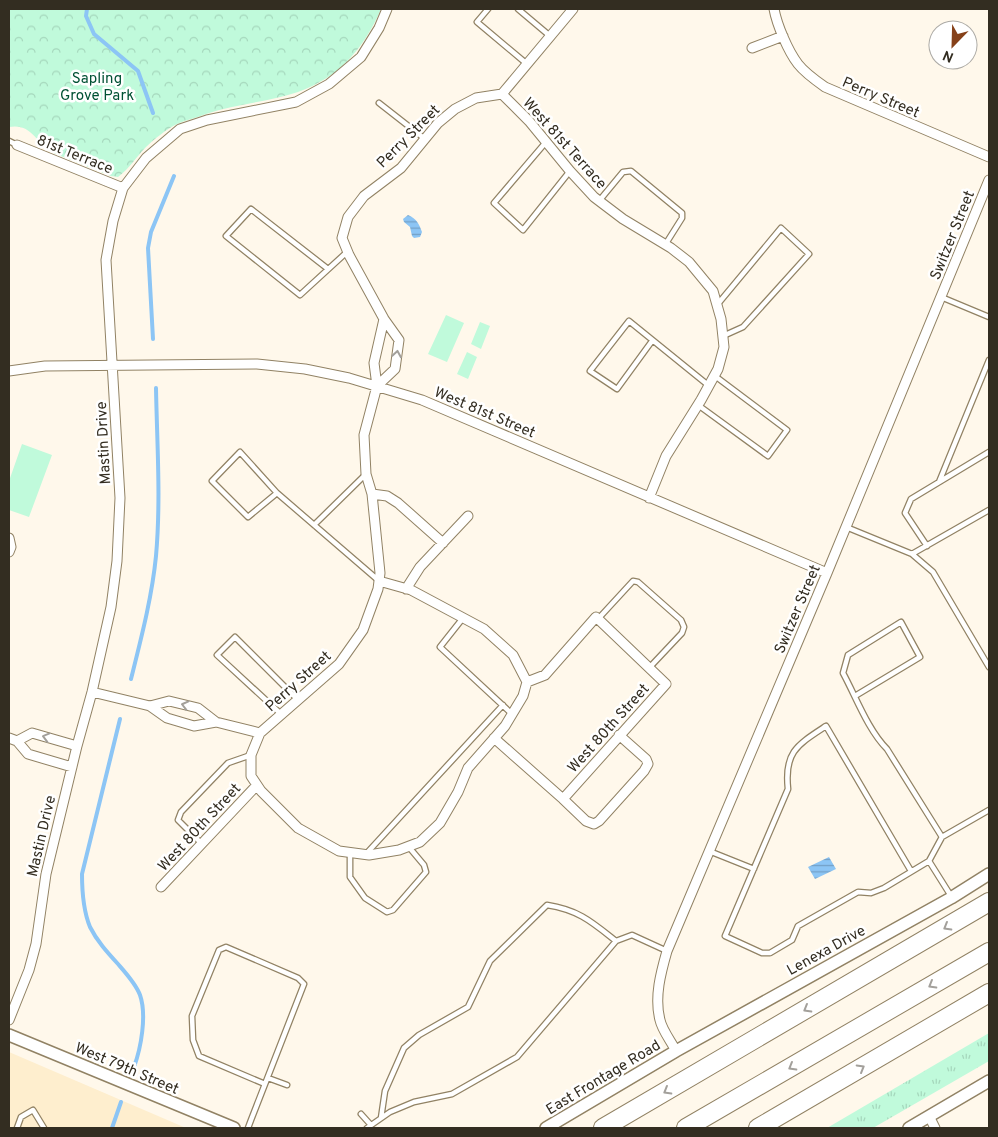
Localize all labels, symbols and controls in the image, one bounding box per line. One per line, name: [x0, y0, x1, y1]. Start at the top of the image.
north arrow: [928, 20, 978, 70]
text: N: [941, 46, 956, 65]
park label: Sapling Grove Park: [60, 70, 134, 106]
street label: Perry Street: [839, 74, 922, 123]
street label: West 81st Terrace: [518, 94, 610, 194]
street label: Perry Street: [373, 101, 445, 173]
street label: 81st Terrace: [34, 131, 115, 179]
street label: Switzer Street: [927, 188, 980, 283]
one-way arrow: [392, 349, 402, 358]
street label: West 81st Street: [431, 384, 538, 443]
street label: Mastin Drive: [93, 401, 116, 485]
street label: Switzer Street: [771, 562, 826, 657]
street label: Perry Street: [262, 648, 336, 717]
street label: West 80th Street: [564, 680, 654, 778]
one-way arrow: [181, 700, 190, 711]
one-way arrow: [43, 733, 51, 743]
street label: West 80th Street: [154, 780, 246, 876]
street label: Mastin Drive: [24, 794, 61, 879]
one-way arrow: [944, 920, 953, 930]
street label: Lenexa Drive: [784, 922, 869, 981]
one-way arrow: [928, 979, 937, 989]
one-way arrow: [803, 1002, 812, 1012]
street label: East Frontage Road: [543, 1037, 665, 1120]
street label: West 79th Street: [72, 1039, 181, 1100]
one-way arrow: [788, 1061, 797, 1071]
one-way arrow: [856, 1064, 865, 1074]
one-way arrow: [663, 1085, 672, 1095]

